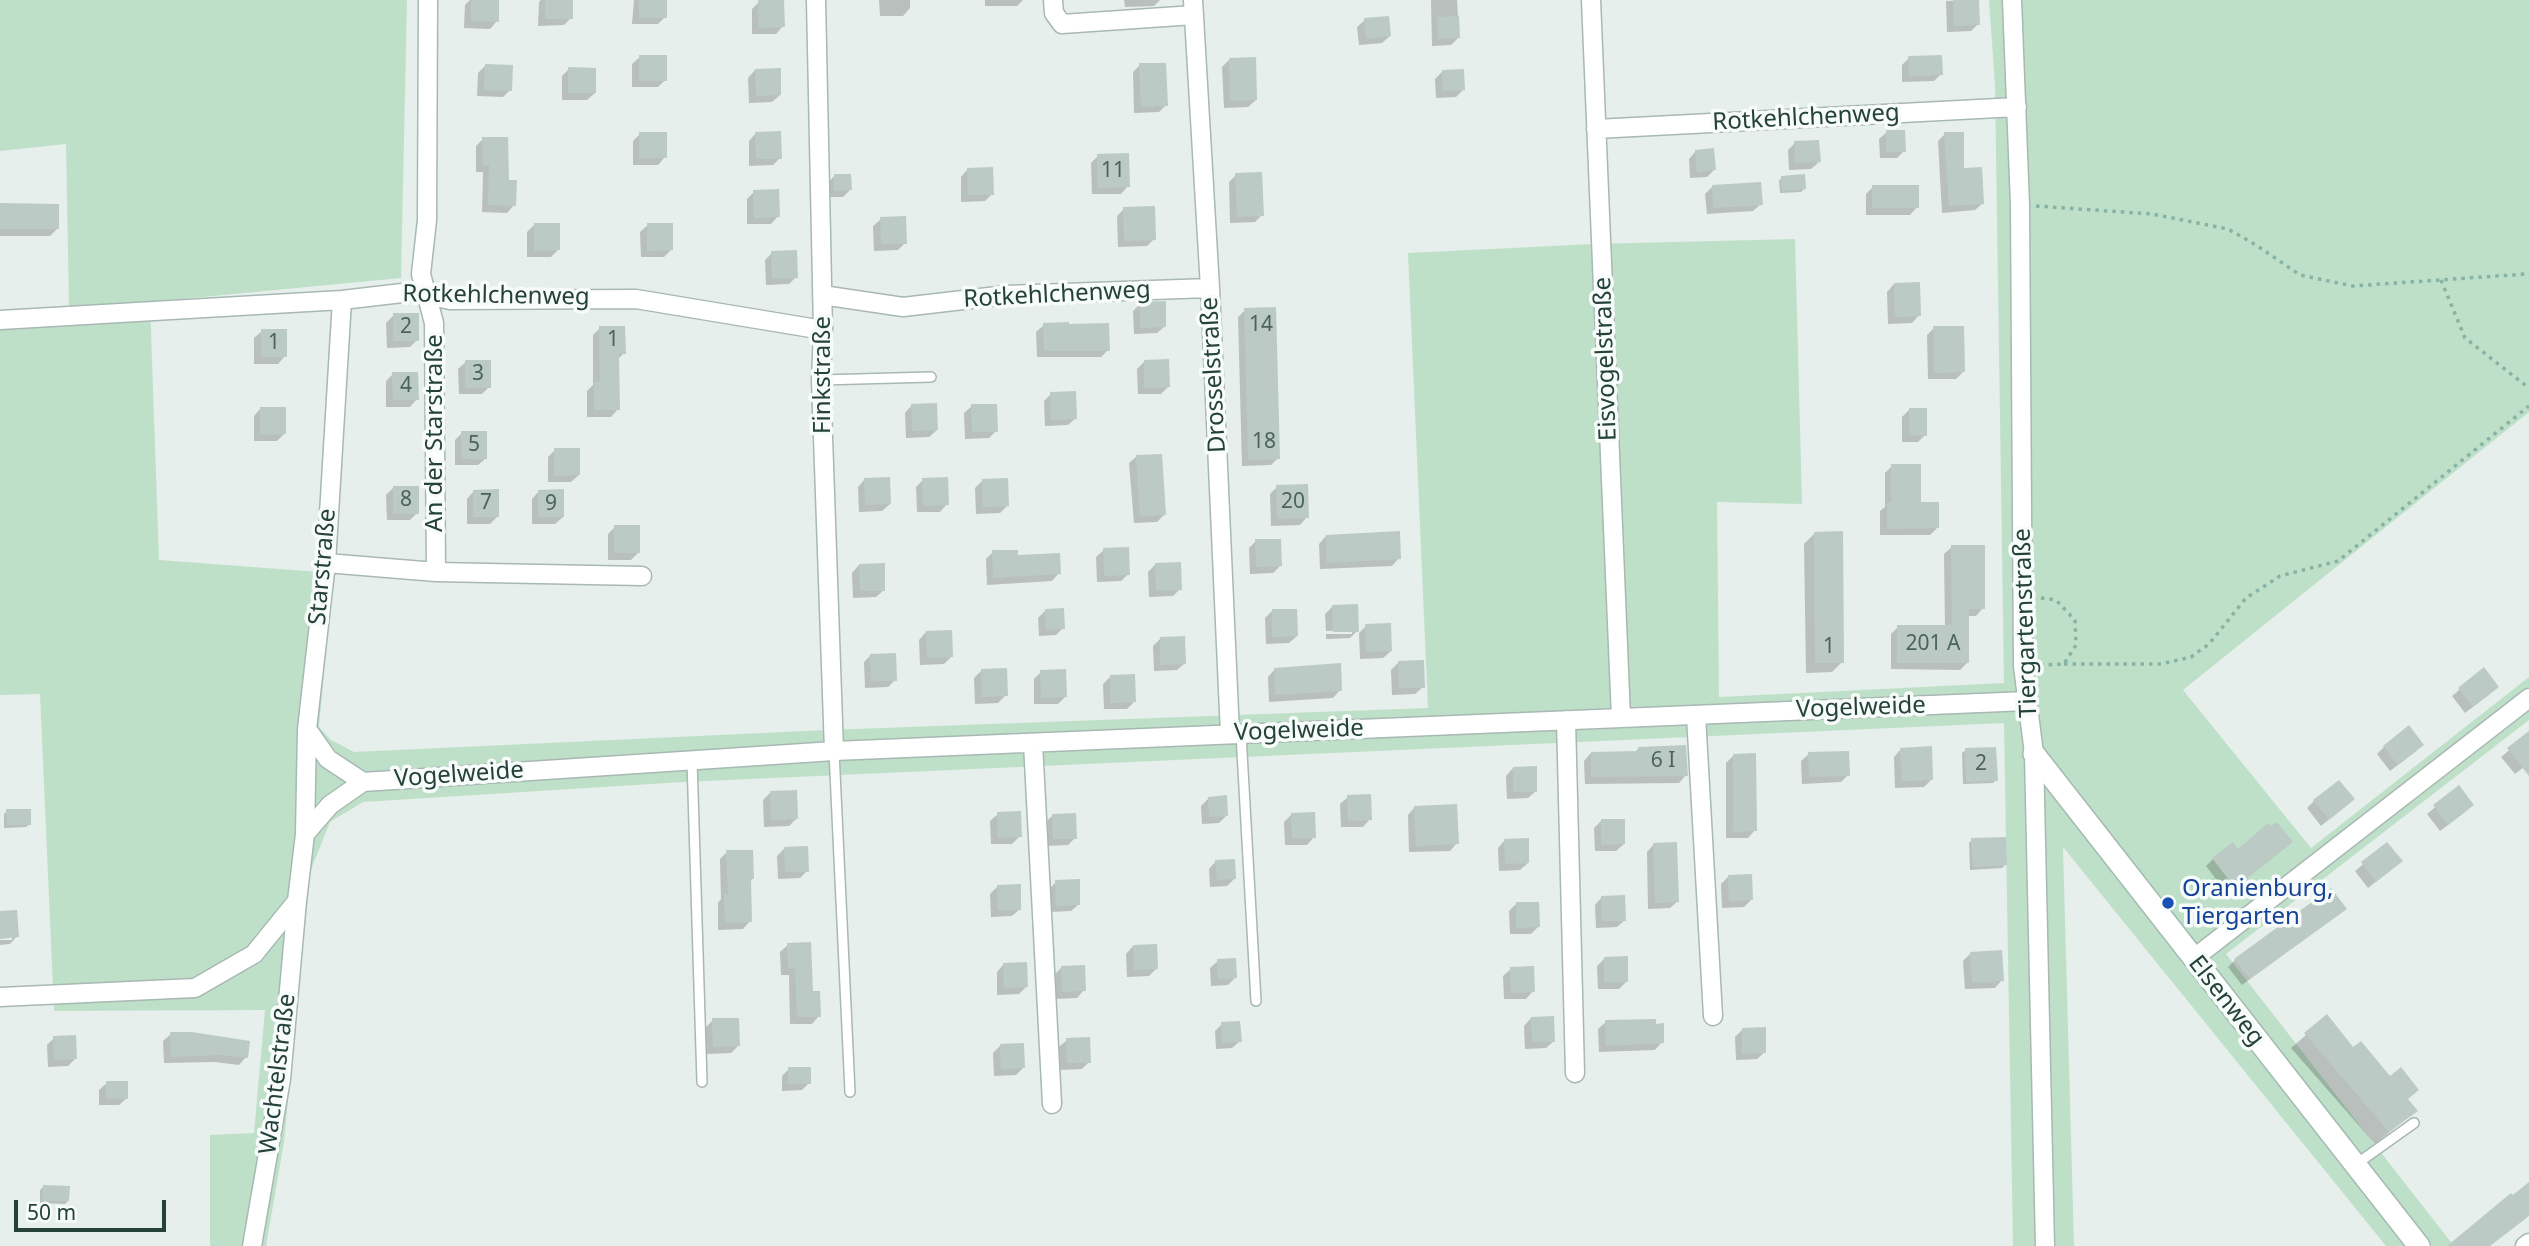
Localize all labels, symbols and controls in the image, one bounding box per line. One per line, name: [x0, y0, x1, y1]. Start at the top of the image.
street label: Rotkehlchenweg: [1712, 99, 1900, 137]
house number: 11: [1101, 158, 1125, 184]
street label: Rotkehlchenweg: [963, 276, 1151, 314]
street label: Eisvogelstraße: [1589, 277, 1623, 441]
street label: Rotkehlchenweg: [402, 280, 590, 312]
street label: Drosselstraße: [1196, 296, 1232, 454]
house number: 14: [1249, 312, 1273, 338]
house number: 2: [400, 314, 412, 340]
street label: Finkstraße: [809, 316, 837, 434]
house number: 1: [607, 327, 619, 353]
house number: 1: [268, 330, 280, 356]
street label: An der Starstraße: [421, 334, 449, 532]
house number: 3: [472, 361, 484, 387]
house number: 4: [400, 373, 412, 399]
house number: 18: [1252, 429, 1276, 455]
house number: 5: [468, 432, 480, 458]
house number: 8: [400, 487, 412, 513]
house number: 20: [1281, 489, 1305, 515]
house number: 7: [480, 490, 492, 516]
house number: 9: [545, 491, 557, 517]
street label: Starstraße: [304, 507, 342, 627]
street label: Tiergartenstraße: [2008, 528, 2044, 718]
house number: 201 A: [1906, 631, 1960, 657]
house number: 1: [1823, 634, 1835, 660]
street label: Vogelweide: [1796, 691, 1926, 725]
street label: Vogelweide: [1234, 714, 1364, 748]
house number: 6 I: [1651, 748, 1675, 774]
house number: 2: [1975, 751, 1987, 777]
street label: Vogelweide: [393, 756, 525, 794]
place label: Oranienburg, Tiergarten: [2182, 875, 2333, 931]
marker: Oranienburg, Tiergarten: [2160, 895, 2176, 911]
street label: Elsenweg: [2182, 950, 2270, 1052]
street label: Wachtelstraße: [254, 992, 302, 1156]
scale bar: [18, 1186, 170, 1230]
text: 50 m: [27, 1198, 76, 1226]

